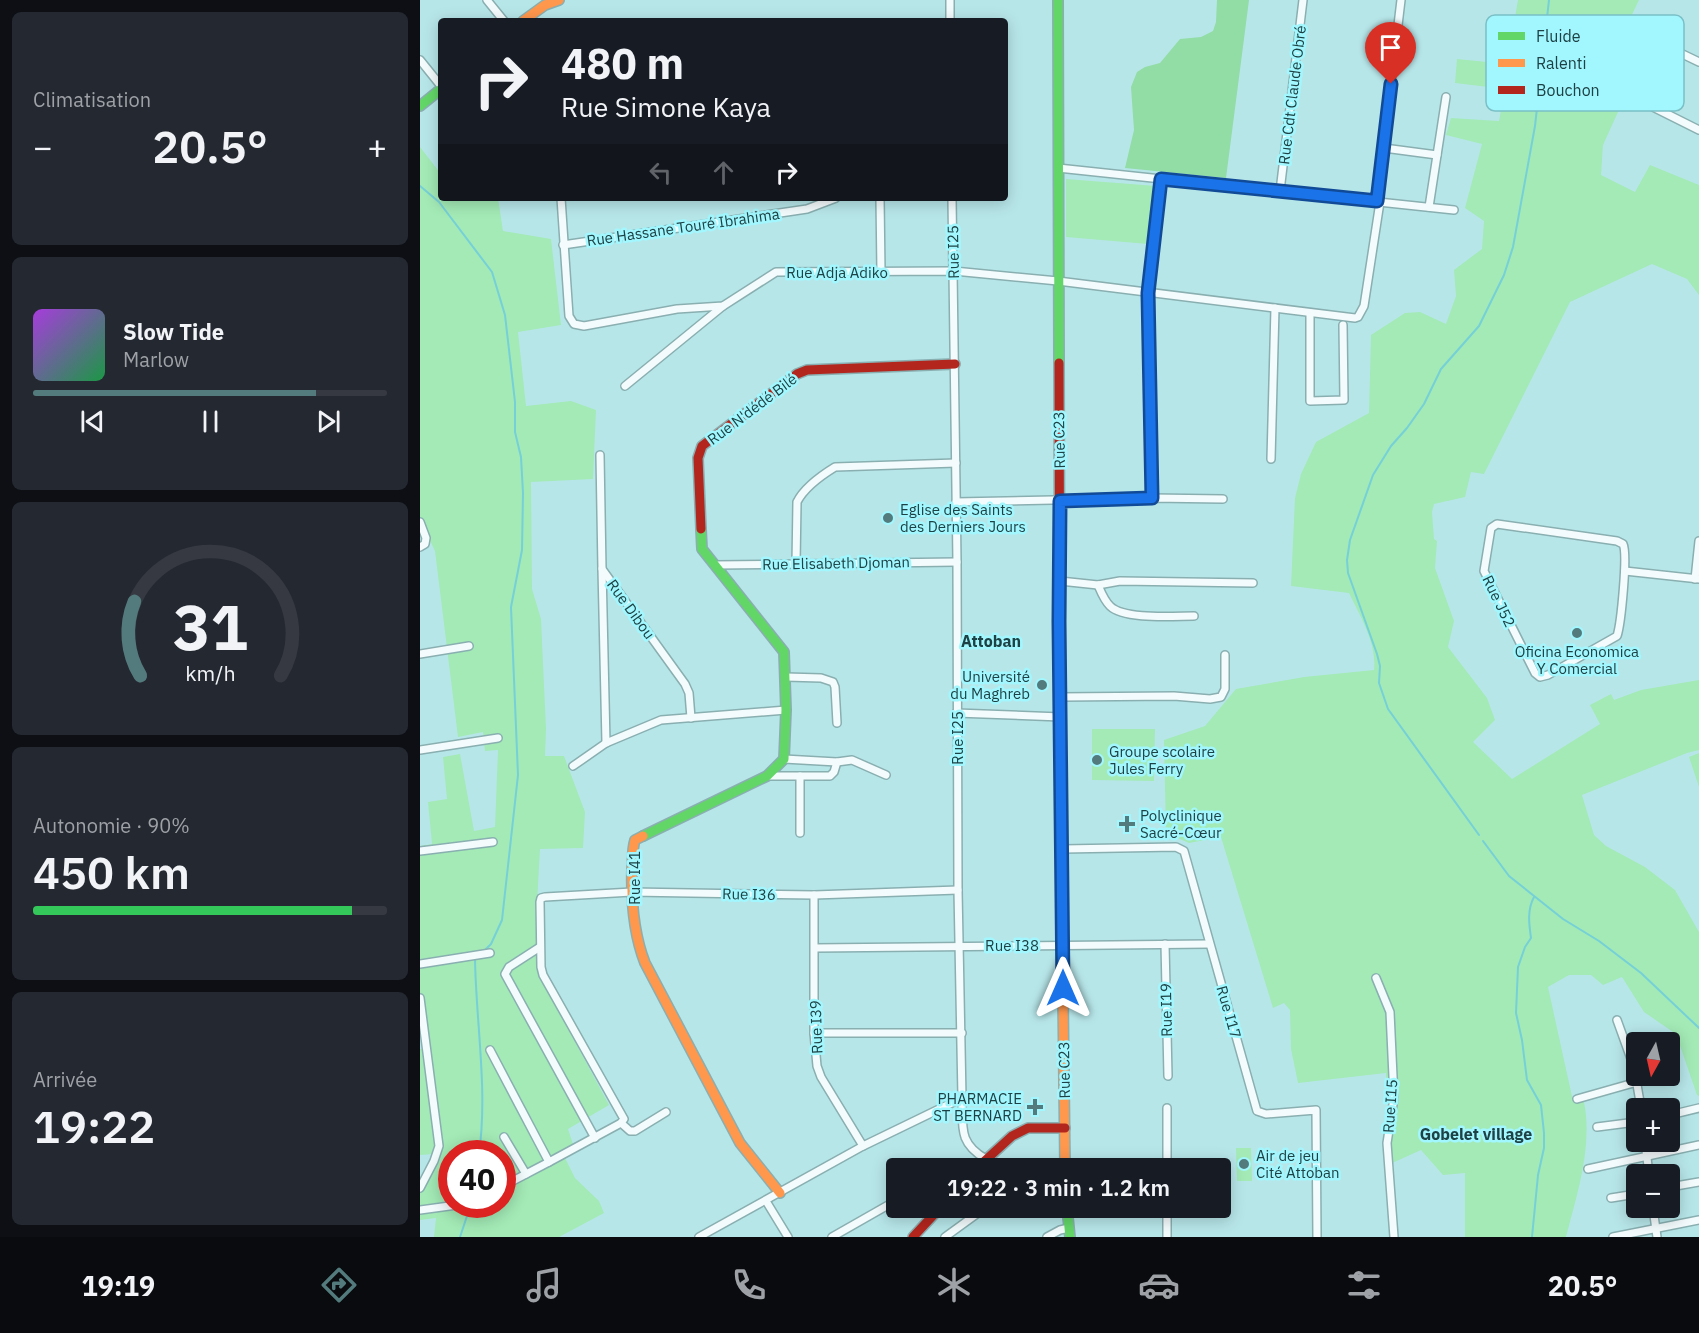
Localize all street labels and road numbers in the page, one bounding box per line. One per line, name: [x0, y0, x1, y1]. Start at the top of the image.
street label: Rue Cdt Claude Obré: [1274, 24, 1310, 166]
street label: Rue Hassane Touré Ibrahima: [585, 204, 781, 250]
street label: Rue I25: [943, 225, 963, 279]
street label: Rue Adja Adiko: [786, 263, 888, 282]
street label: Rue N'dédé Bilé: [704, 369, 800, 449]
street label: Rue C23: [1049, 411, 1069, 469]
street label: Rue Elisabeth Djoman: [762, 552, 910, 574]
street label: Rue J52: [1478, 572, 1520, 630]
street label: Rue Dibou: [603, 575, 659, 643]
street label: Rue I25: [948, 711, 967, 765]
street label: Rue I41: [625, 851, 644, 905]
street label: Rue I36: [722, 884, 776, 904]
street label: Rue I38: [985, 936, 1039, 955]
street label: Rue I19: [1156, 983, 1176, 1037]
street label: Rue I17: [1212, 983, 1246, 1041]
street label: Rue I39: [806, 1000, 826, 1054]
street label: Rue C23: [1054, 1041, 1074, 1099]
street label: Rue I15: [1379, 1078, 1401, 1134]

